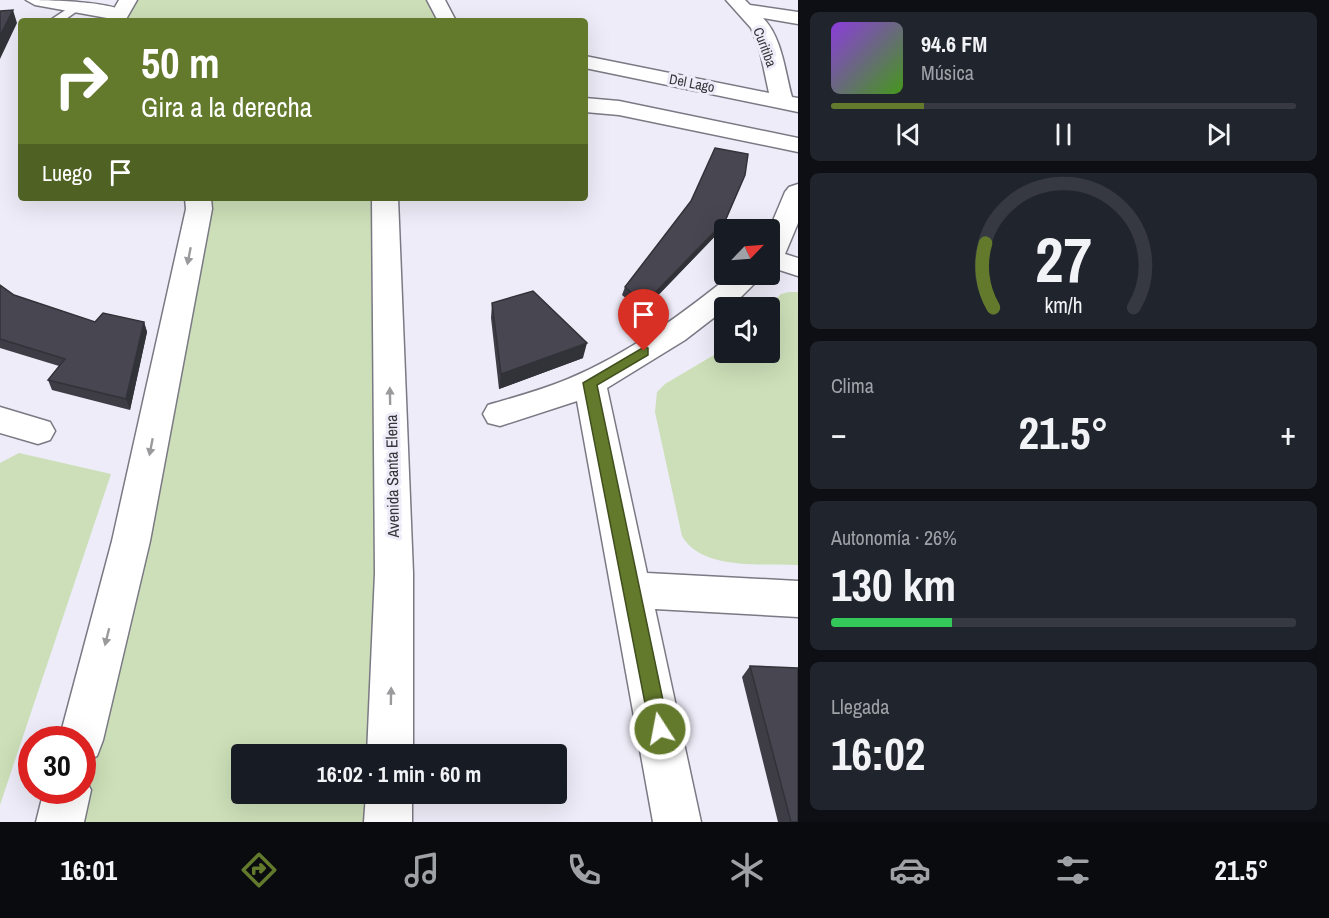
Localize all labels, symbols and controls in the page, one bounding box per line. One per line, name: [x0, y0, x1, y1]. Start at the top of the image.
street label: Curitiba: [749, 25, 781, 70]
text: 94.6 FM: [921, 29, 987, 59]
text: 50 m: [141, 35, 220, 91]
icon: right: [42, 42, 120, 120]
text: Música: [921, 59, 974, 86]
street label: Del Lago: [668, 70, 716, 96]
text: Gira a la derecha: [141, 89, 312, 125]
icon: previous: [892, 118, 925, 151]
icon: pause: [1047, 118, 1080, 151]
icon: next: [1202, 118, 1235, 151]
icon: arrive: [104, 156, 137, 189]
text: Luego: [42, 158, 92, 188]
text: 27: [1035, 217, 1092, 301]
north arrow: [714, 219, 780, 285]
map controls: [714, 219, 780, 363]
one-way arrow: [184, 246, 193, 265]
pin: [618, 289, 669, 351]
text: km/h: [1044, 291, 1083, 320]
button: sound: [714, 297, 780, 363]
icon: arrive: [627, 298, 660, 331]
text: Clima: [831, 372, 874, 399]
one-way arrow: [385, 387, 395, 406]
text: 21.5°: [1019, 402, 1108, 463]
text: −: [831, 411, 847, 455]
text: +: [1280, 411, 1296, 455]
street label: Avenida Santa Elena: [380, 414, 404, 539]
one-way arrow: [146, 437, 155, 456]
text: Autonomía · 26%: [831, 524, 957, 551]
text: 130 km: [831, 554, 956, 615]
one-way arrow: [102, 628, 112, 646]
one-way arrow: [386, 687, 396, 706]
text: Llegada: [831, 693, 889, 720]
position arrow: [628, 697, 692, 761]
text: 16:02: [831, 723, 925, 784]
speed limit sign: 30: [18, 726, 96, 804]
text: 16:02 · 1 min · 60 m: [317, 759, 481, 789]
icon: directions: [238, 849, 280, 891]
icon: music: [401, 849, 443, 891]
icon: phone: [563, 849, 605, 891]
icon: climate: [726, 849, 768, 891]
icon: car: [889, 849, 931, 891]
icon: filters: [1052, 849, 1094, 891]
text: 16:01: [60, 852, 117, 888]
text: 21.5°: [1215, 852, 1269, 888]

